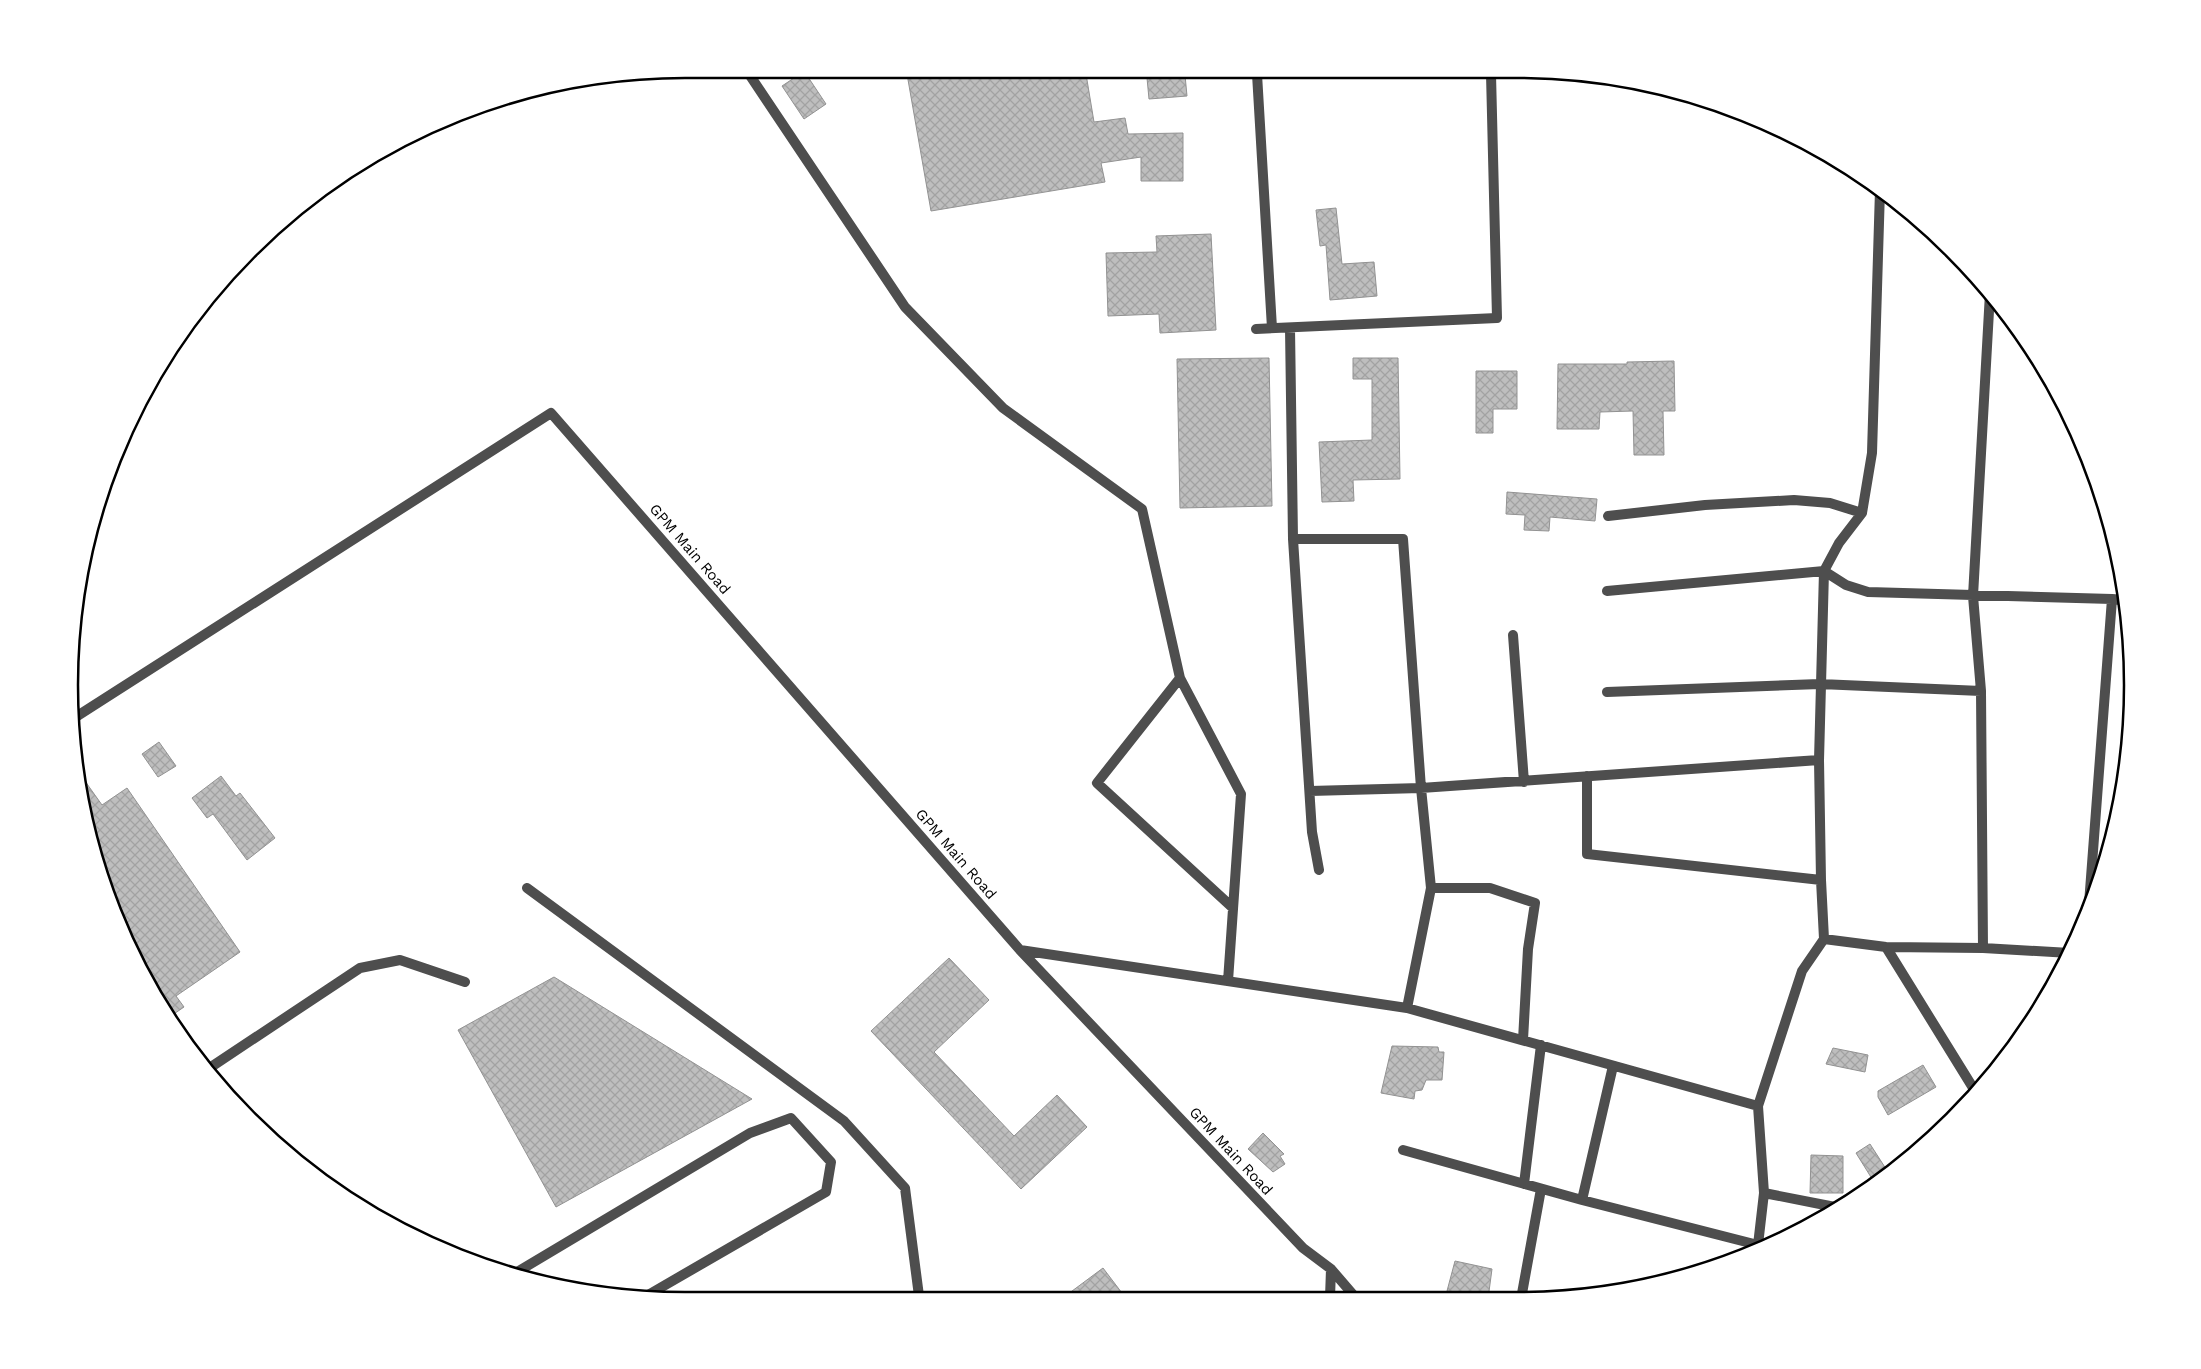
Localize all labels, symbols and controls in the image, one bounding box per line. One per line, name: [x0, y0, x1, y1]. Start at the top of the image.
street label: GPM Main Road: [646, 500, 734, 598]
street label: GPM Main Road: [912, 805, 1000, 903]
street label: GPM Main Road: [1185, 1103, 1277, 1199]

